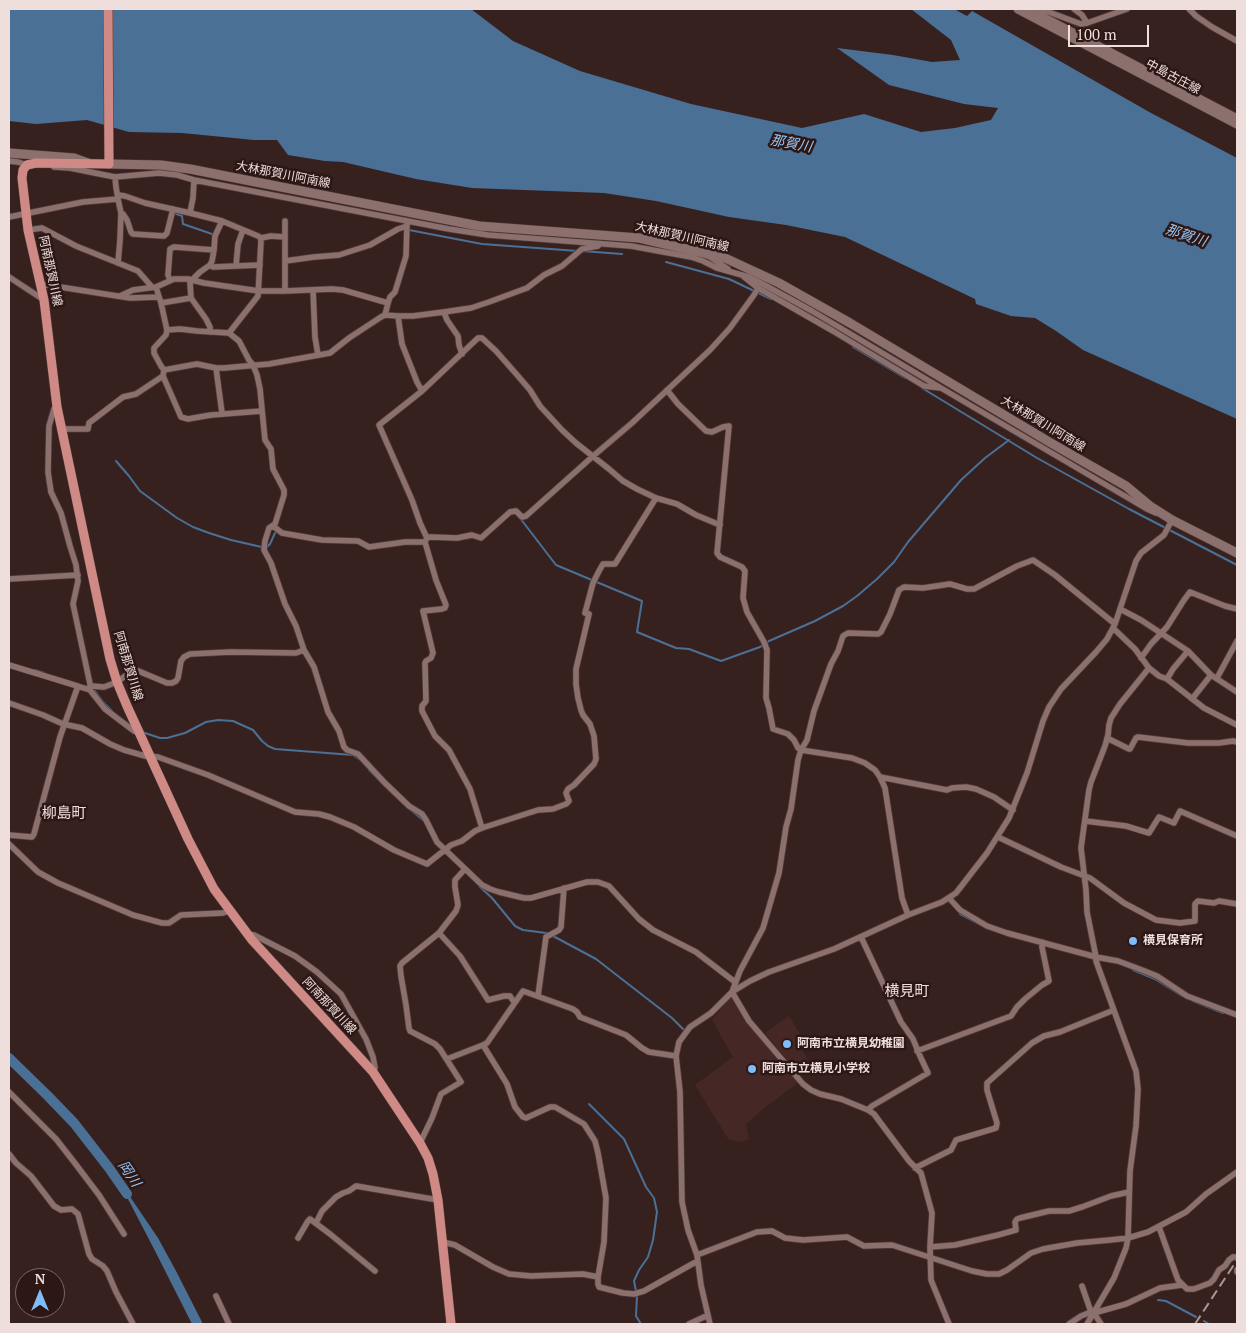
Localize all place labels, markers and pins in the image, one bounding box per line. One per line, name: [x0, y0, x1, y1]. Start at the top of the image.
place label: 横見保育所: [1143, 934, 1203, 948]
marker: 横見保育所: [1127, 935, 1139, 947]
place label: 阿南市立横見幼稚園: [797, 1037, 905, 1051]
marker: 阿南市立横見幼稚園: [781, 1038, 793, 1050]
place label: 阿南市立横見小学校: [762, 1062, 870, 1076]
marker: 阿南市立横見小学校: [746, 1063, 758, 1075]

